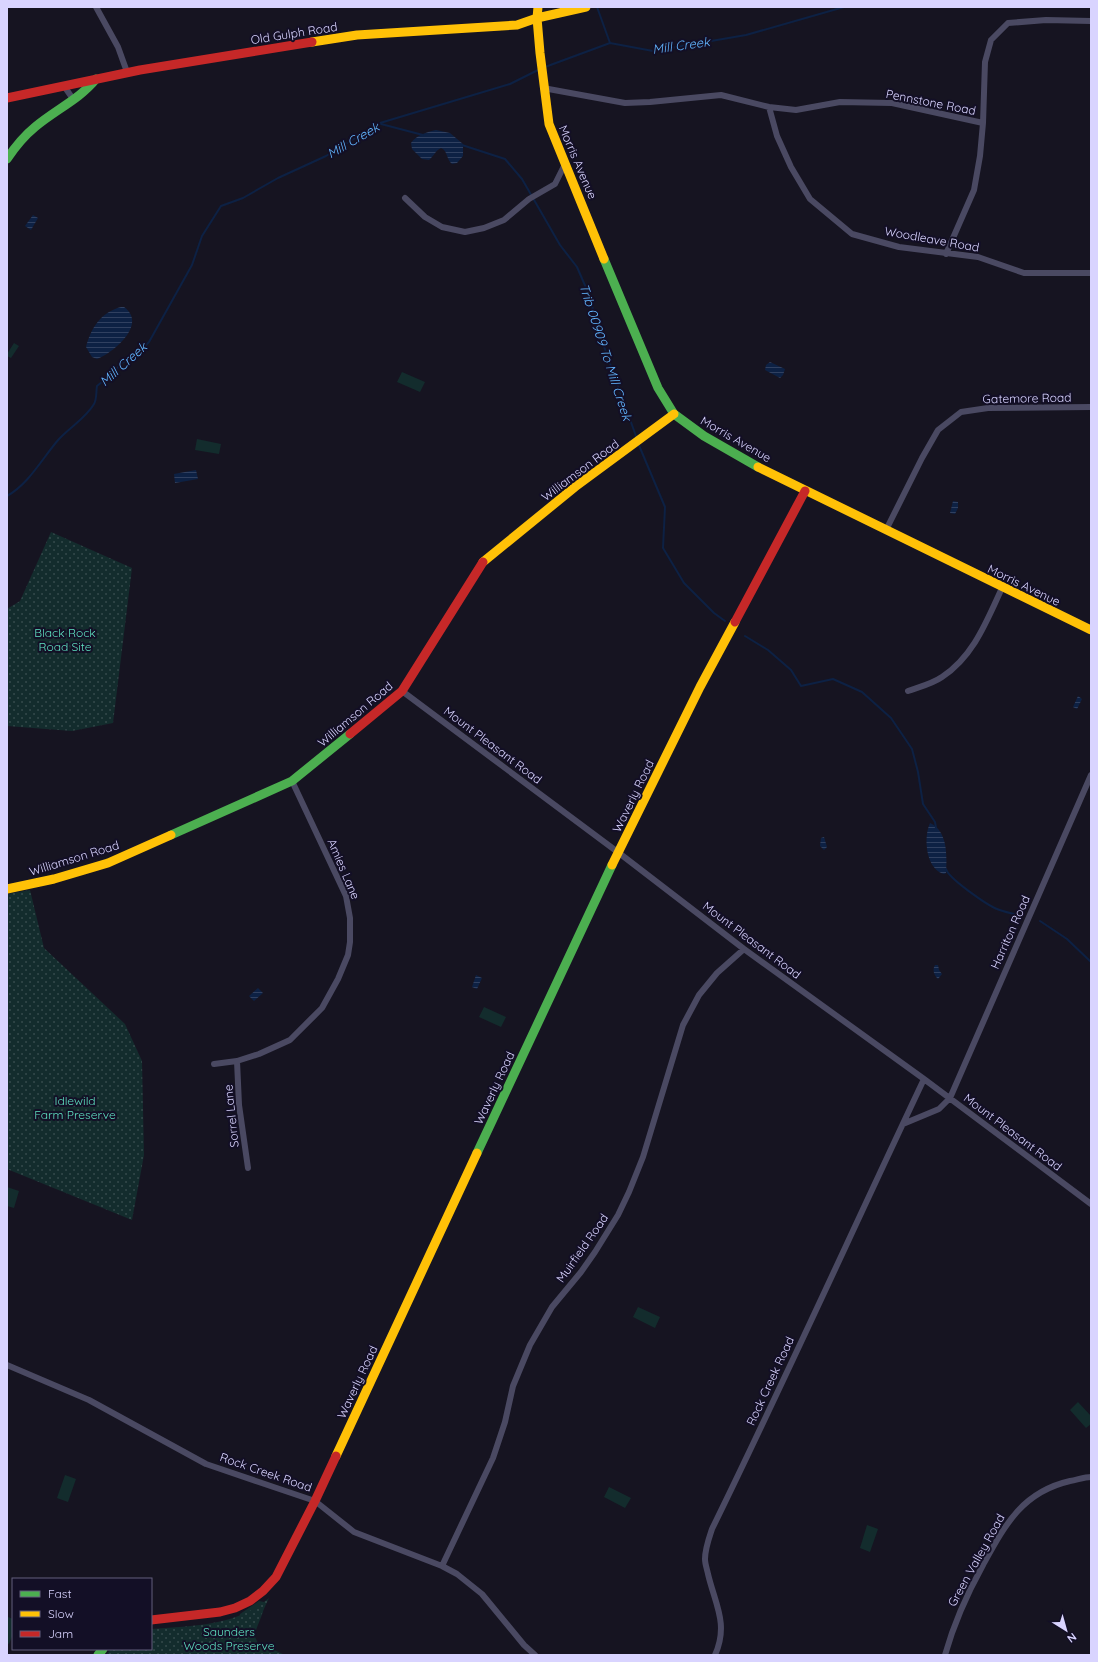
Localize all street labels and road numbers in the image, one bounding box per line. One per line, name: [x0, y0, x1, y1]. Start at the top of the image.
street label: Old Gulph Road: [250, 19, 338, 47]
street label: Pennstone Road: [885, 86, 977, 118]
street label: Morris Avenue: [556, 123, 600, 201]
street label: Woodleave Road: [883, 223, 981, 255]
street label: Gatemore Road: [982, 390, 1072, 406]
street label: Morris Avenue: [698, 413, 774, 465]
street label: Williamson Road: [538, 436, 622, 504]
street label: Morris Avenue: [985, 561, 1063, 609]
street label: Williamson Road: [314, 678, 396, 750]
street label: Mount Pleasant Road: [441, 703, 545, 787]
street label: Waverly Road: [609, 757, 657, 835]
street label: Amies Lane: [325, 836, 364, 902]
street label: Williamson Road: [27, 837, 121, 879]
street label: Harriton Road: [987, 893, 1033, 971]
street label: Mount Pleasant Road: [700, 898, 804, 982]
street label: Waverly Road: [471, 1049, 517, 1127]
street label: Sorrel Lane: [220, 1084, 242, 1148]
street label: Mount Pleasant Road: [961, 1090, 1065, 1174]
street label: Muirfield Road: [553, 1211, 611, 1285]
street label: Rock Creek Road: [743, 1334, 797, 1428]
street label: Waverly Road: [334, 1343, 380, 1421]
street label: Rock Creek Road: [218, 1449, 314, 1495]
street label: Green Valley Road: [944, 1511, 1008, 1609]

